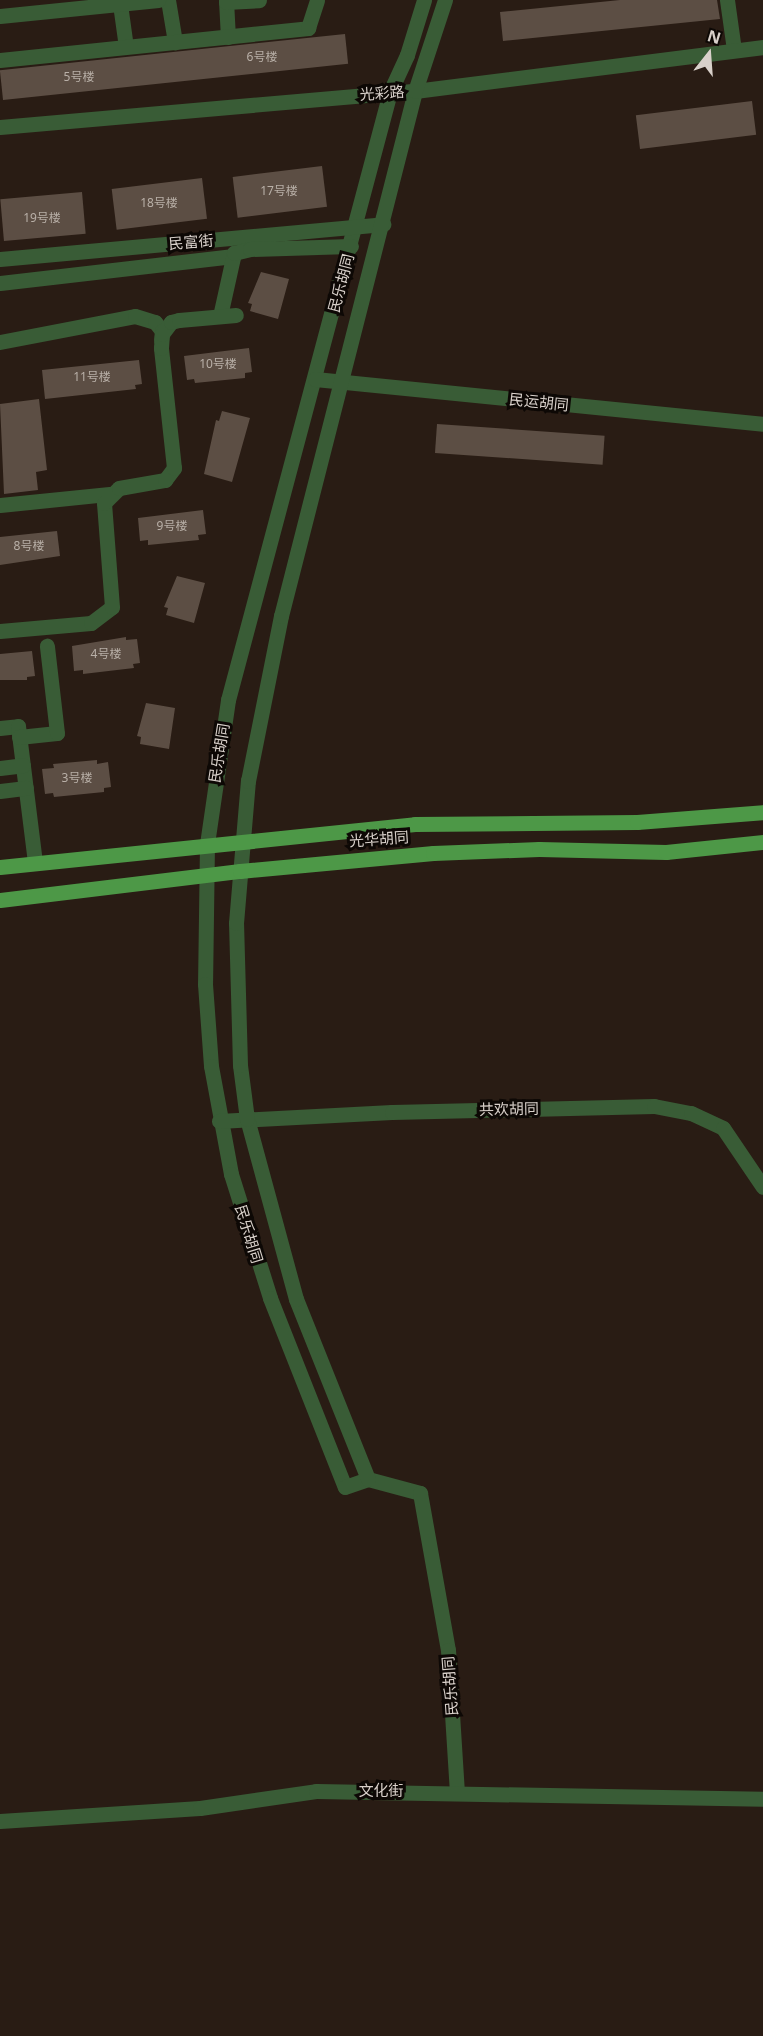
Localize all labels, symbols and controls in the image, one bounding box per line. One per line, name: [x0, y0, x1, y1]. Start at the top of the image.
north arrow: [679, 24, 739, 84]
text: N: [705, 24, 724, 49]
house number: 6号楼: [247, 50, 277, 64]
house number: 5号楼: [64, 70, 94, 84]
street label: 光彩路: [359, 82, 405, 104]
house number: 17号楼: [260, 184, 298, 198]
house number: 18号楼: [140, 196, 178, 210]
house number: 19号楼: [23, 211, 61, 225]
street label: 民富街: [168, 231, 214, 253]
street label: 民乐胡同: [325, 252, 357, 314]
house number: 10号楼: [199, 357, 237, 371]
house number: 11号楼: [73, 370, 111, 384]
street label: 民运胡同: [508, 390, 570, 414]
house number: 9号楼: [157, 519, 187, 533]
house number: 8号楼: [14, 539, 44, 553]
house number: 4号楼: [91, 647, 121, 661]
street label: 民乐胡同: [205, 722, 233, 784]
house number: 3号楼: [62, 771, 92, 785]
street label: 光华胡同: [348, 828, 410, 850]
street label: 共欢胡同: [479, 1099, 539, 1119]
street label: 民乐胡同: [232, 1203, 266, 1265]
street label: 民乐胡同: [439, 1655, 461, 1717]
street label: 文化街: [359, 1782, 403, 1800]

